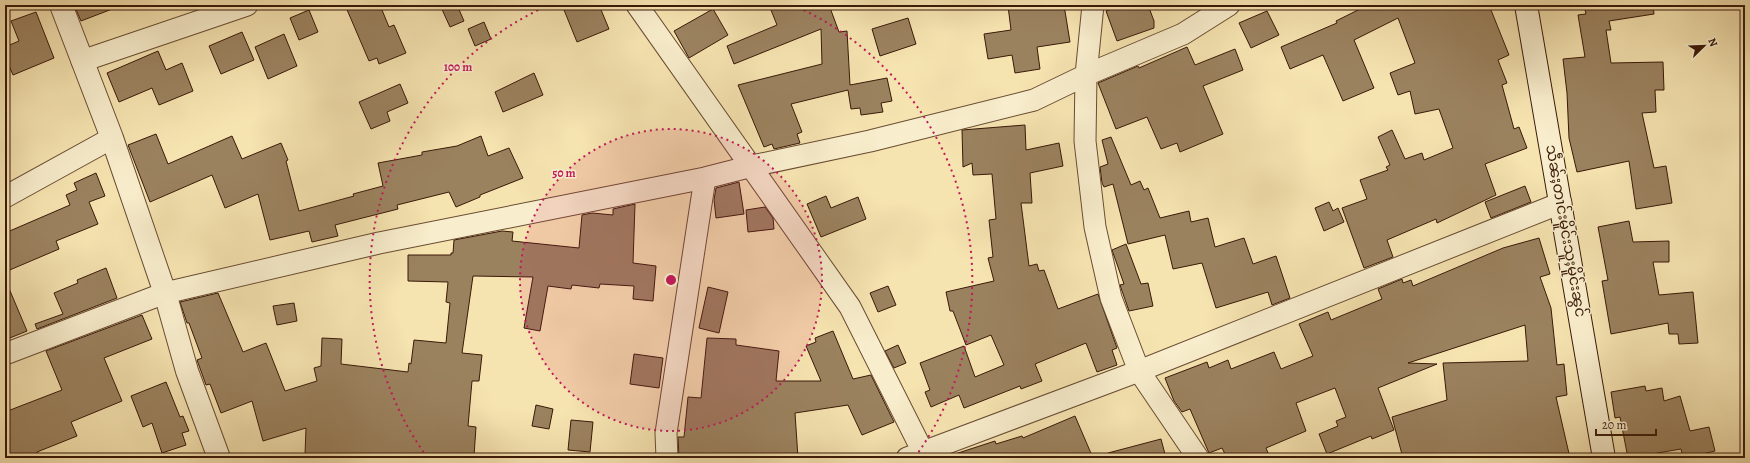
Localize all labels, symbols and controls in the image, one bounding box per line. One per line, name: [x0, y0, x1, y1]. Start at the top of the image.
north arrow: [1684, 26, 1724, 66]
text: N: [1704, 36, 1721, 49]
text: 100 m: [444, 59, 472, 75]
street label: သဵၼ်ႈတၢင်းမိူင်းသူႈမိူင်းၼွင်: [1539, 143, 1591, 319]
text: 50 m: [552, 165, 576, 181]
centre of rings: [664, 273, 678, 287]
scale bar: [1596, 411, 1656, 437]
text: 20 m: [1602, 417, 1626, 433]

